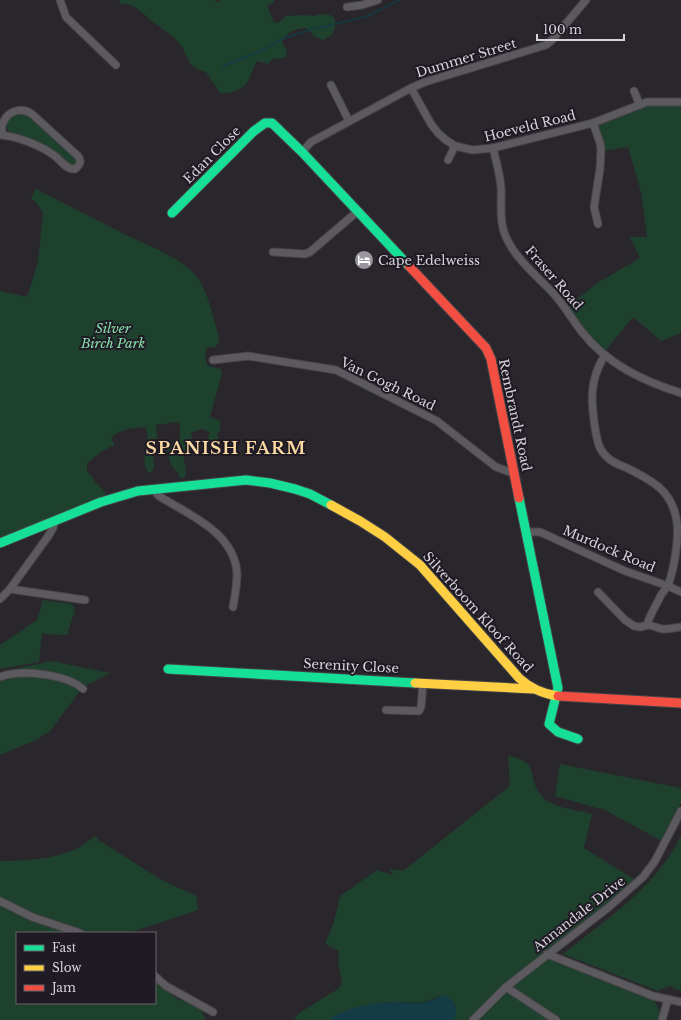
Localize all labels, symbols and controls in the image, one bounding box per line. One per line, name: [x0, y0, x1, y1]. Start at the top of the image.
scale bar: [537, 16, 624, 42]
text: 100 m: [543, 22, 582, 37]
street label: Dummer Street: [414, 35, 518, 81]
street label: Hoeveld Road: [482, 106, 578, 146]
street label: Edan Close: [180, 123, 244, 187]
street label: Fraser Road: [521, 242, 587, 314]
hotel icon: Cape Edelweiss: [353, 249, 375, 271]
place label: Cape Edelweiss: [378, 252, 480, 269]
park label: Silver Birch Park: [80, 320, 145, 352]
street label: Van Gogh Road: [337, 353, 439, 414]
street label: Rembrandt Road: [495, 357, 535, 473]
district label: SPANISH FARM: [146, 438, 306, 459]
street label: Murdock Road: [560, 522, 658, 576]
street label: Silverboom Kloof Road: [419, 548, 537, 676]
street label: Serenity Close: [303, 655, 399, 677]
street label: Annandale Drive: [529, 873, 629, 956]
legend: [16, 932, 156, 1004]
text: Fast: [52, 940, 77, 955]
text: Slow: [52, 960, 82, 975]
text: Jam: [50, 980, 76, 995]

